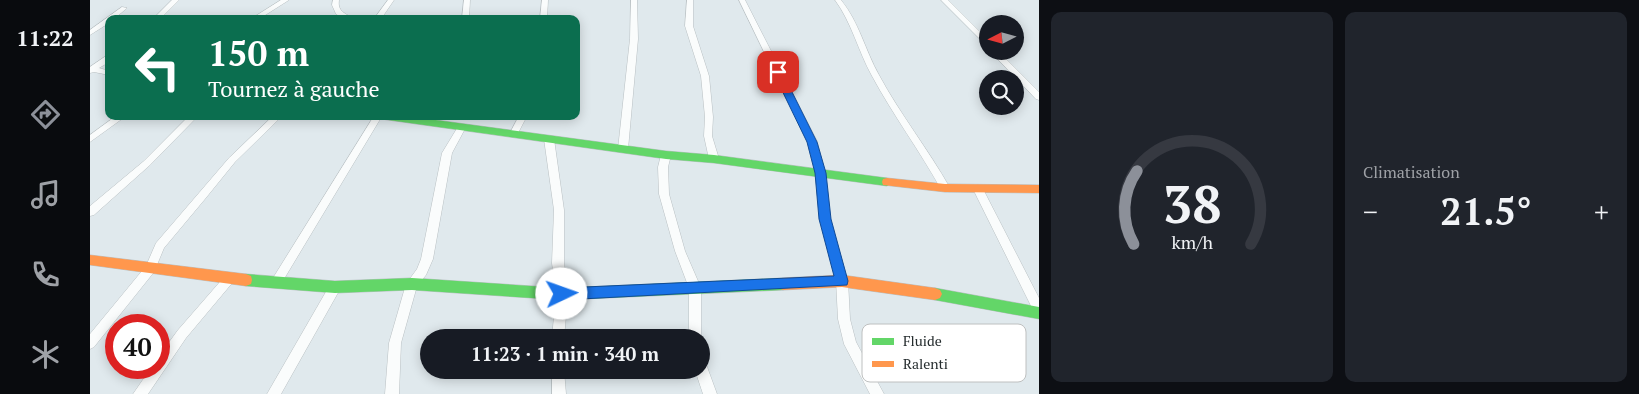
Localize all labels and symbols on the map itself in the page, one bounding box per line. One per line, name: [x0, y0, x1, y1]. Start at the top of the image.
north arrow: [979, 15, 1024, 60]
pin: [757, 51, 799, 93]
position arrow: [535, 267, 587, 319]
speed limit sign: 40: [105, 314, 170, 379]
legend: [862, 324, 1026, 382]
text: Fluide: [903, 331, 942, 350]
text: Ralenti: [903, 354, 948, 373]

